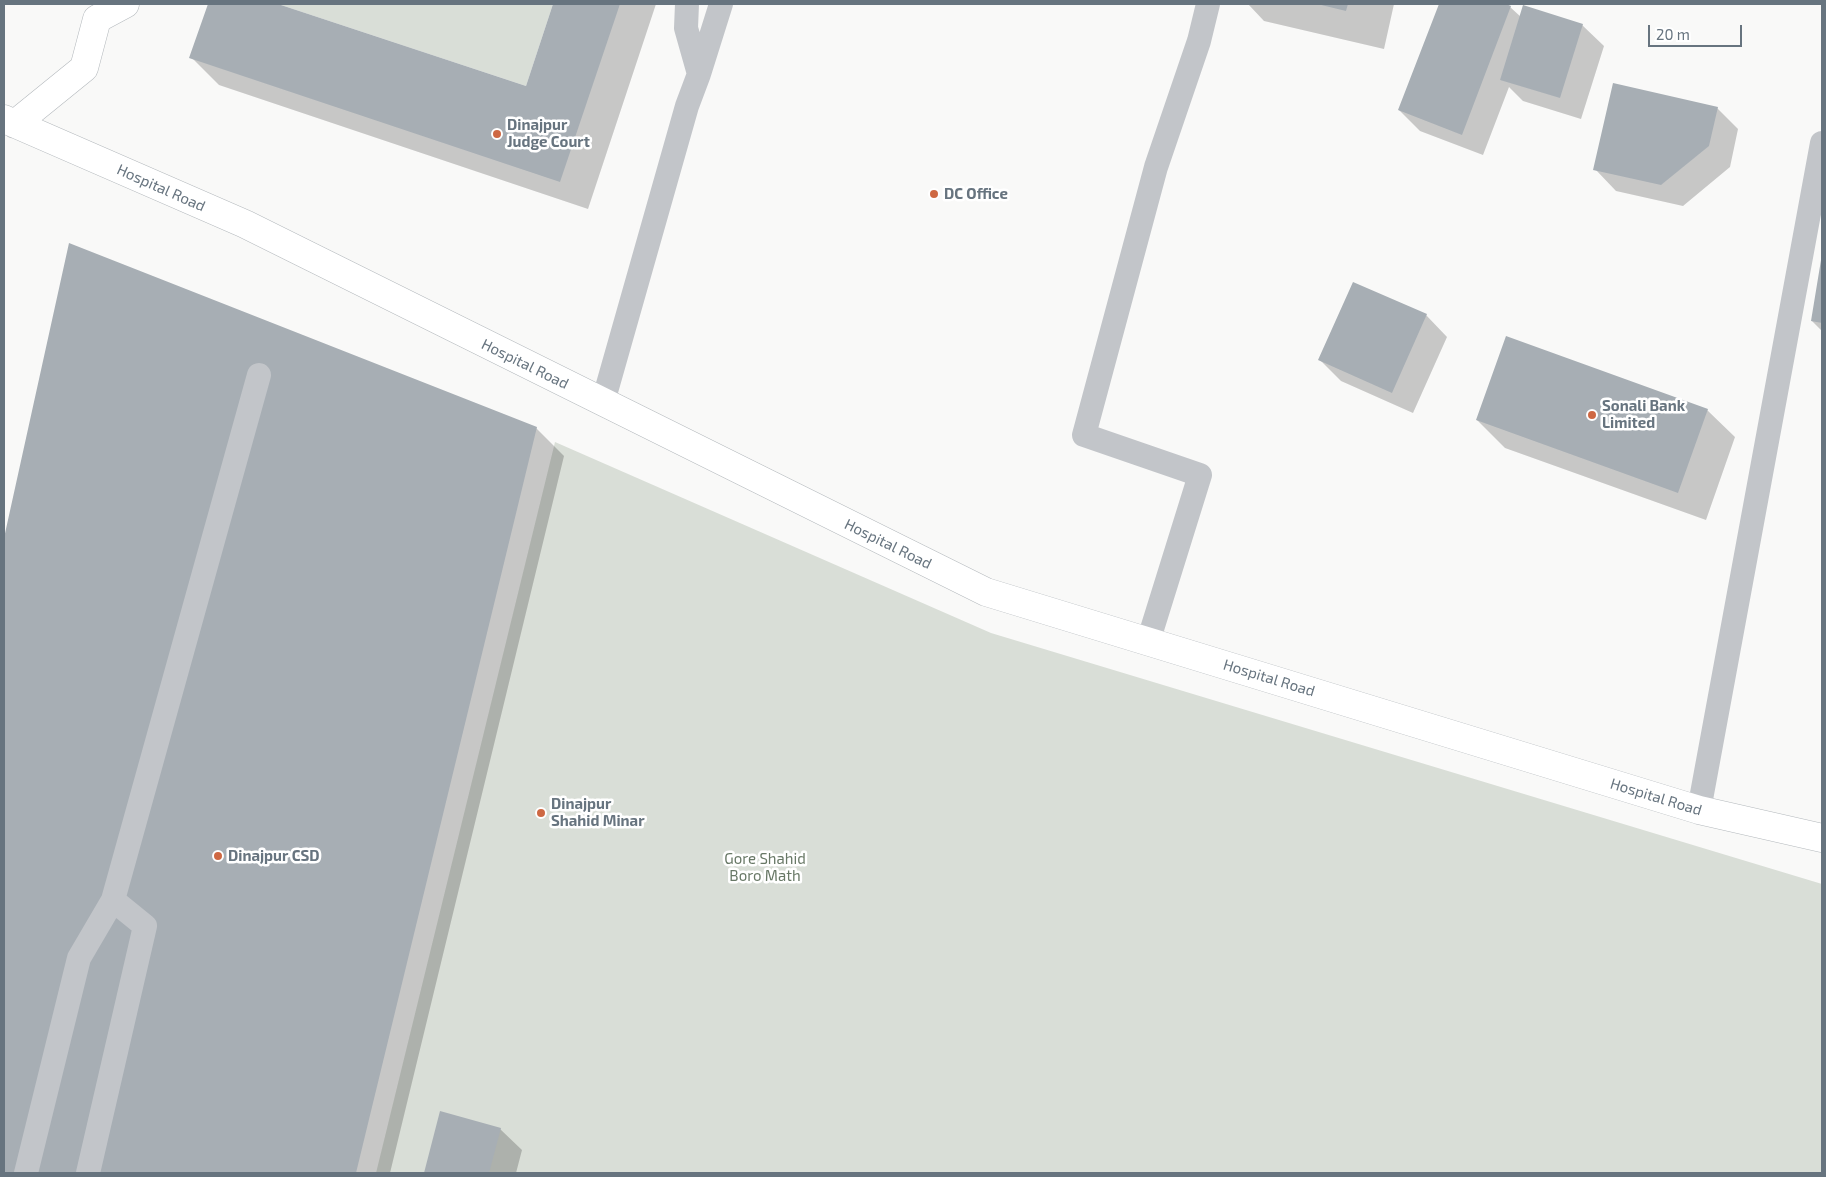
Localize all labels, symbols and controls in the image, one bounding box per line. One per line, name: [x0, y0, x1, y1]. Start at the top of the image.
scale bar: [1651, 15, 1745, 47]
text: 20 m: [1656, 25, 1690, 43]
place label: Dinajpur Judge Court: [507, 116, 590, 151]
marker: Dinajpur Judge Court: [491, 128, 503, 140]
street label: Hospital Road: [114, 160, 208, 216]
place label: DC Office: [944, 185, 1008, 203]
marker: DC Office: [928, 188, 940, 200]
street label: Hospital Road: [478, 335, 572, 393]
place label: Sonali Bank Limited: [1602, 397, 1685, 432]
marker: Sonali Bank Limited: [1586, 409, 1598, 421]
street label: Hospital Road: [841, 515, 935, 573]
street label: Hospital Road: [1221, 656, 1317, 700]
street label: Hospital Road: [1608, 775, 1704, 819]
place label: Dinajpur Shahid Minar: [551, 795, 645, 830]
marker: Dinajpur Shahid Minar: [535, 807, 547, 819]
place label: Dinajpur CSD: [228, 847, 319, 865]
marker: Dinajpur CSD: [212, 850, 224, 862]
park label: Gore Shahid Boro Math: [724, 850, 806, 885]

